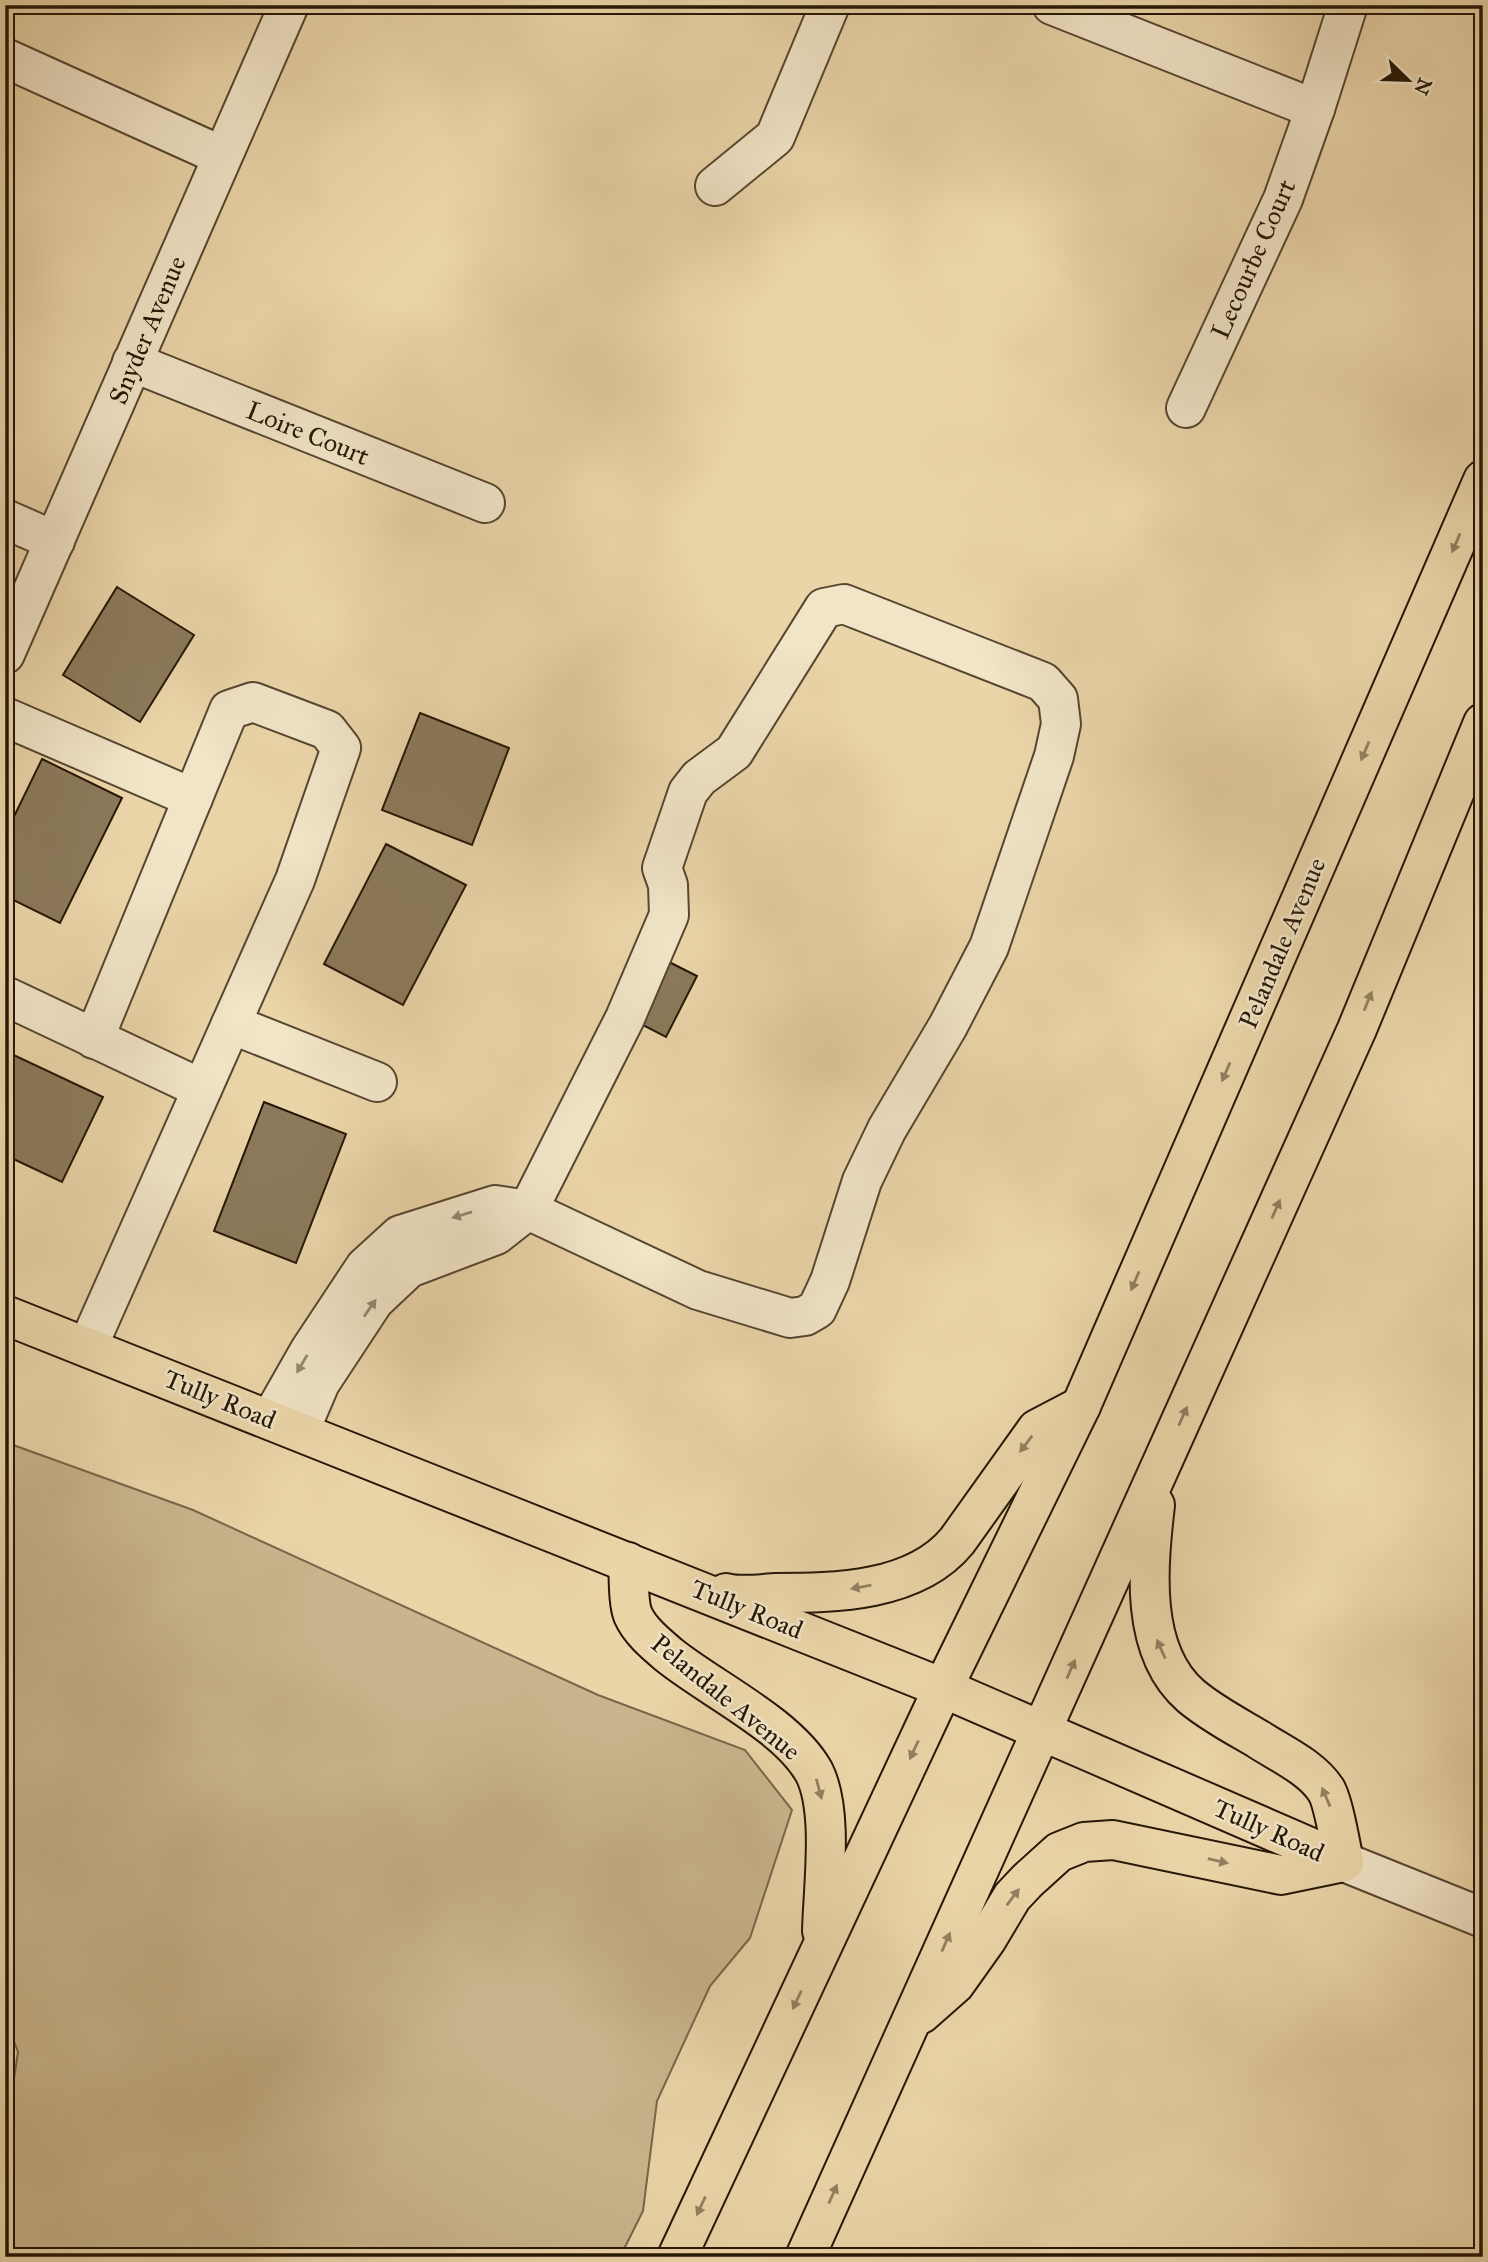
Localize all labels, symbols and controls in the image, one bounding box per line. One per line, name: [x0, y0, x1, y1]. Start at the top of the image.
north arrow: [1372, 46, 1442, 116]
text: N: [1409, 75, 1437, 98]
street label: Lecourbe Court: [1204, 174, 1302, 344]
street label: Snyder Avenue: [101, 251, 193, 409]
street label: Loire Court: [242, 394, 374, 472]
one-way arrow: [1450, 532, 1461, 553]
one-way arrow: [1359, 741, 1370, 762]
street label: Pelandale Avenue: [1232, 853, 1332, 1033]
one-way arrow: [1363, 990, 1374, 1011]
one-way arrow: [1220, 1062, 1231, 1083]
one-way arrow: [1271, 1198, 1282, 1219]
one-way arrow: [451, 1211, 472, 1221]
one-way arrow: [1129, 1271, 1141, 1291]
one-way arrow: [363, 1299, 377, 1317]
one-way arrow: [297, 1354, 309, 1374]
street label: Tully Road: [159, 1362, 281, 1436]
one-way arrow: [1177, 1406, 1189, 1426]
one-way arrow: [1019, 1435, 1033, 1453]
street label: Tully Road: [686, 1572, 808, 1646]
one-way arrow: [850, 1582, 872, 1593]
street label: Pelandale Avenue: [645, 1627, 807, 1767]
one-way arrow: [1155, 1639, 1166, 1660]
one-way arrow: [1066, 1658, 1077, 1679]
one-way arrow: [908, 1740, 920, 1760]
one-way arrow: [814, 1779, 824, 1800]
one-way arrow: [1321, 1786, 1332, 1807]
street label: Tully Road: [1209, 1791, 1329, 1869]
one-way arrow: [1207, 1856, 1229, 1867]
one-way arrow: [1006, 1888, 1020, 1906]
one-way arrow: [940, 1932, 952, 1952]
one-way arrow: [791, 1990, 803, 2010]
one-way arrow: [828, 2184, 839, 2205]
one-way arrow: [695, 2196, 706, 2217]

